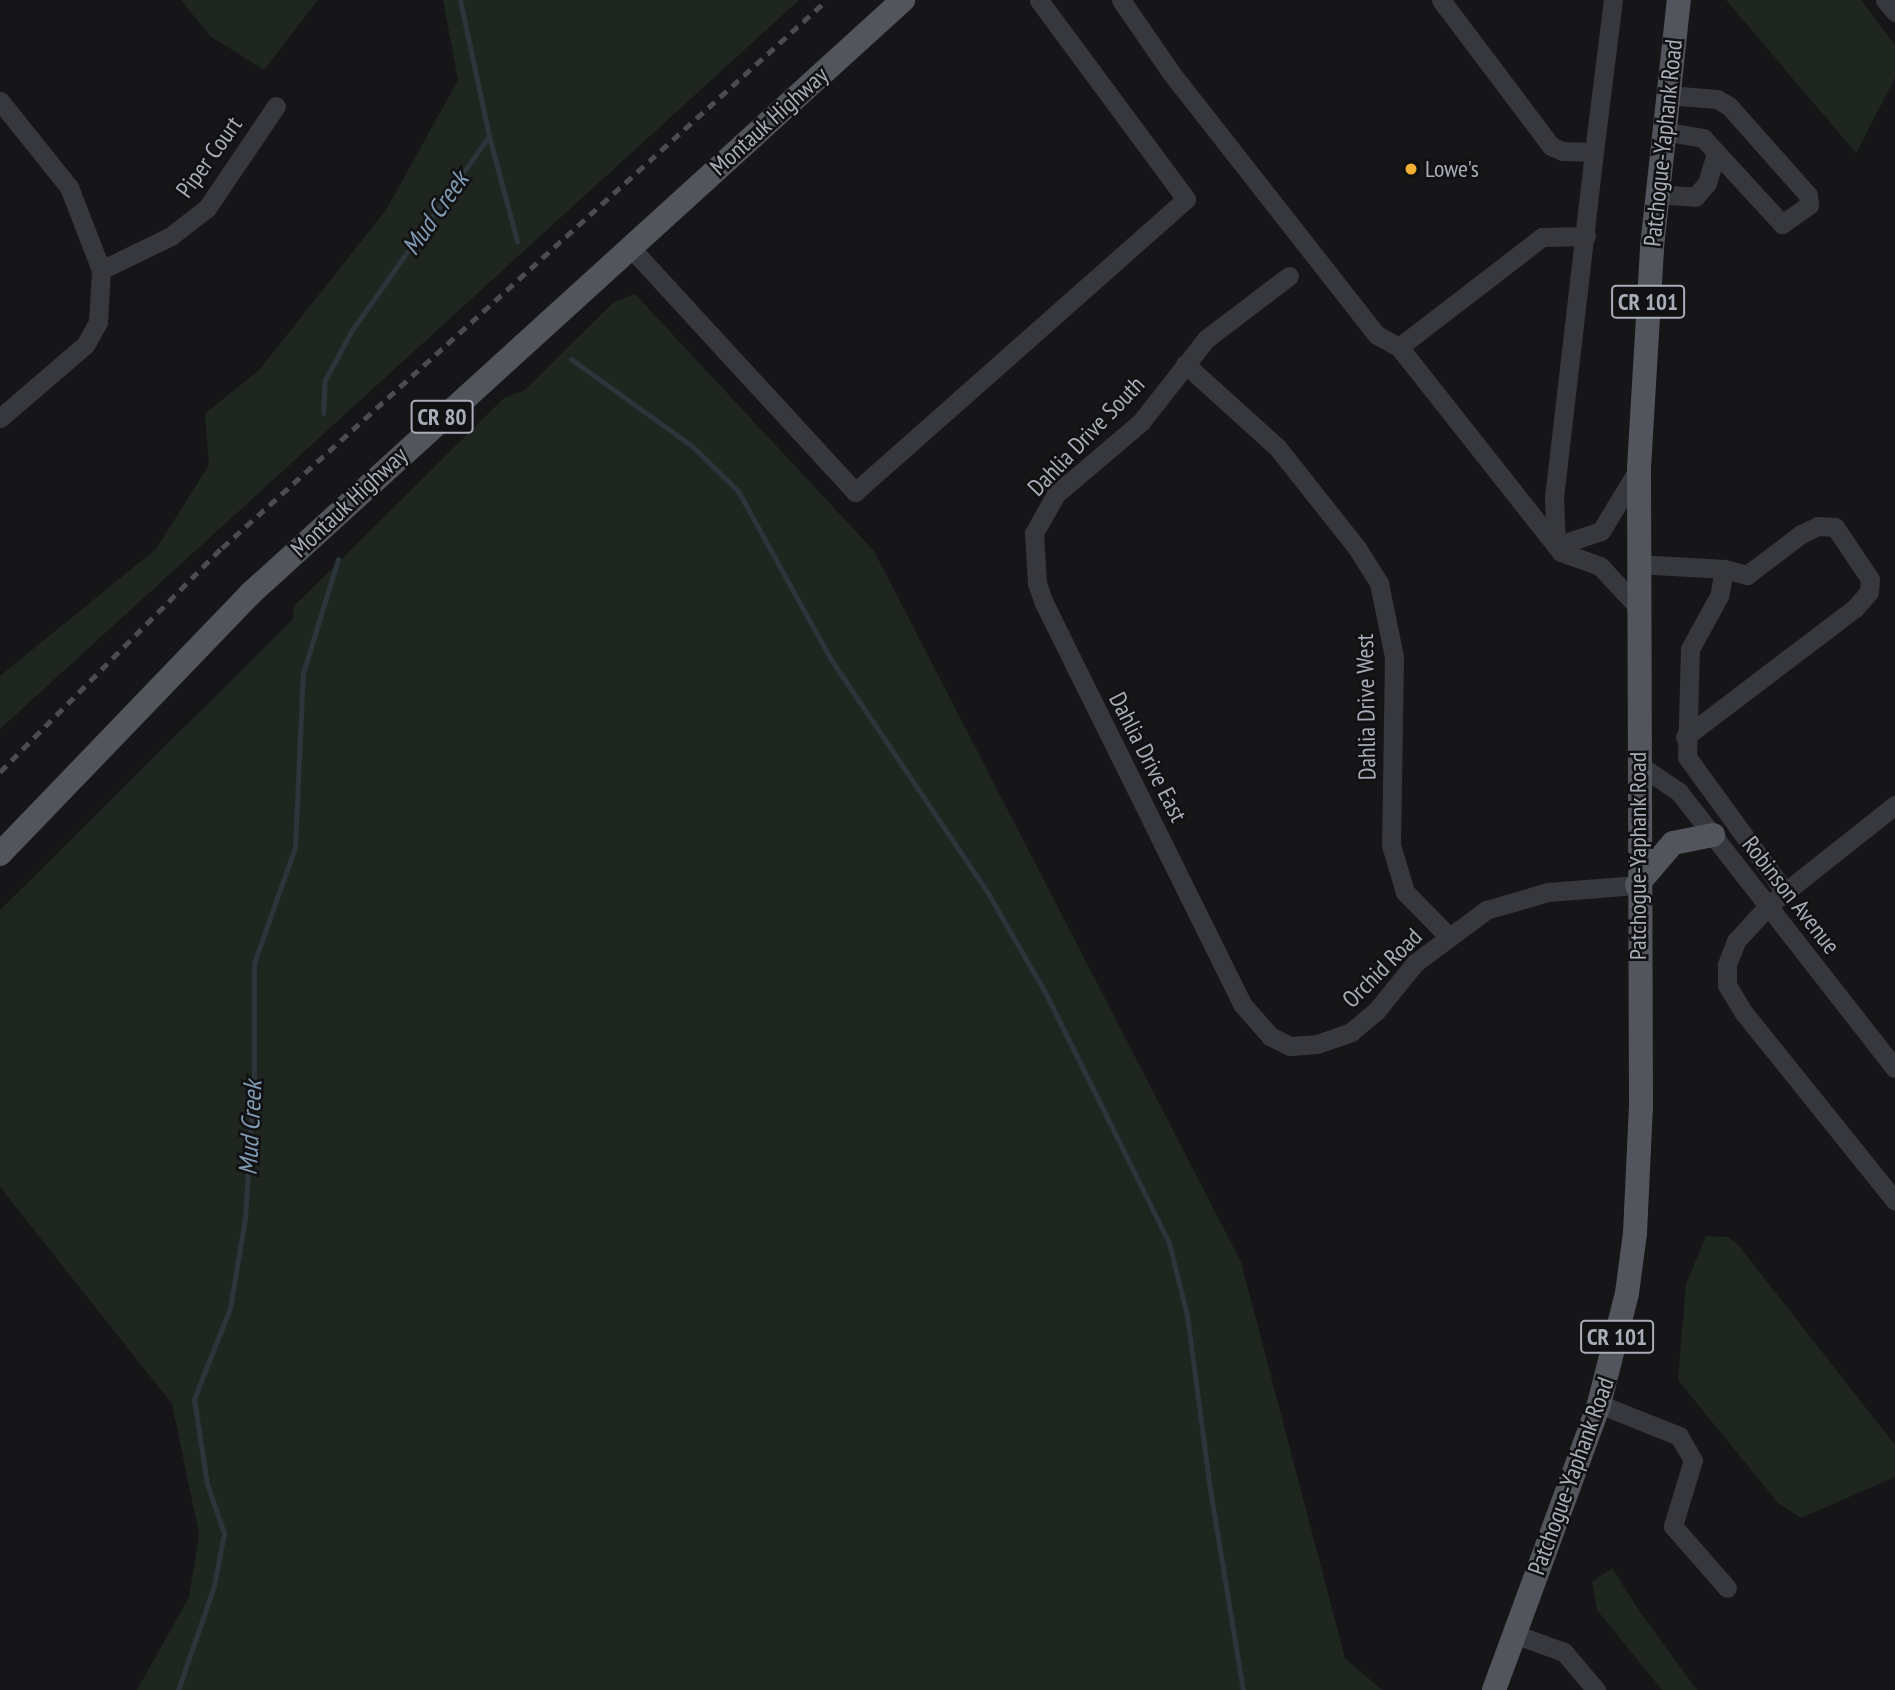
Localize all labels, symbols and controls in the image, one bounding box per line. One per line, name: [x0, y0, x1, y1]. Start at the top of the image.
street label: Patchogue-Yaphank Road: [1638, 38, 1688, 248]
street label: Montauk Highway: [704, 60, 834, 182]
street label: Piper Court: [170, 111, 248, 203]
place label: Lowe's: [1425, 155, 1479, 183]
marker: Lowe's: [1403, 161, 1419, 177]
water label: Mud Creek: [395, 165, 475, 261]
road number: CR 101: [1610, 282, 1686, 322]
street label: Dahlia Drive South: [1022, 370, 1150, 502]
road number: CR 80: [410, 398, 474, 436]
street label: Montauk Highway: [285, 441, 413, 563]
street label: Dahlia Drive West: [1350, 633, 1382, 781]
street label: Dahlia Drive East: [1103, 687, 1193, 827]
street label: Patchogue-Yaphank Road: [1624, 752, 1652, 960]
street label: Robinson Avenue: [1736, 830, 1846, 960]
street label: Orchid Road: [1336, 922, 1428, 1014]
water label: Mud Creek: [232, 1080, 268, 1176]
road number: CR 101: [1578, 1318, 1656, 1356]
street label: Patchogue-Yaphank Road: [1522, 1373, 1620, 1579]

